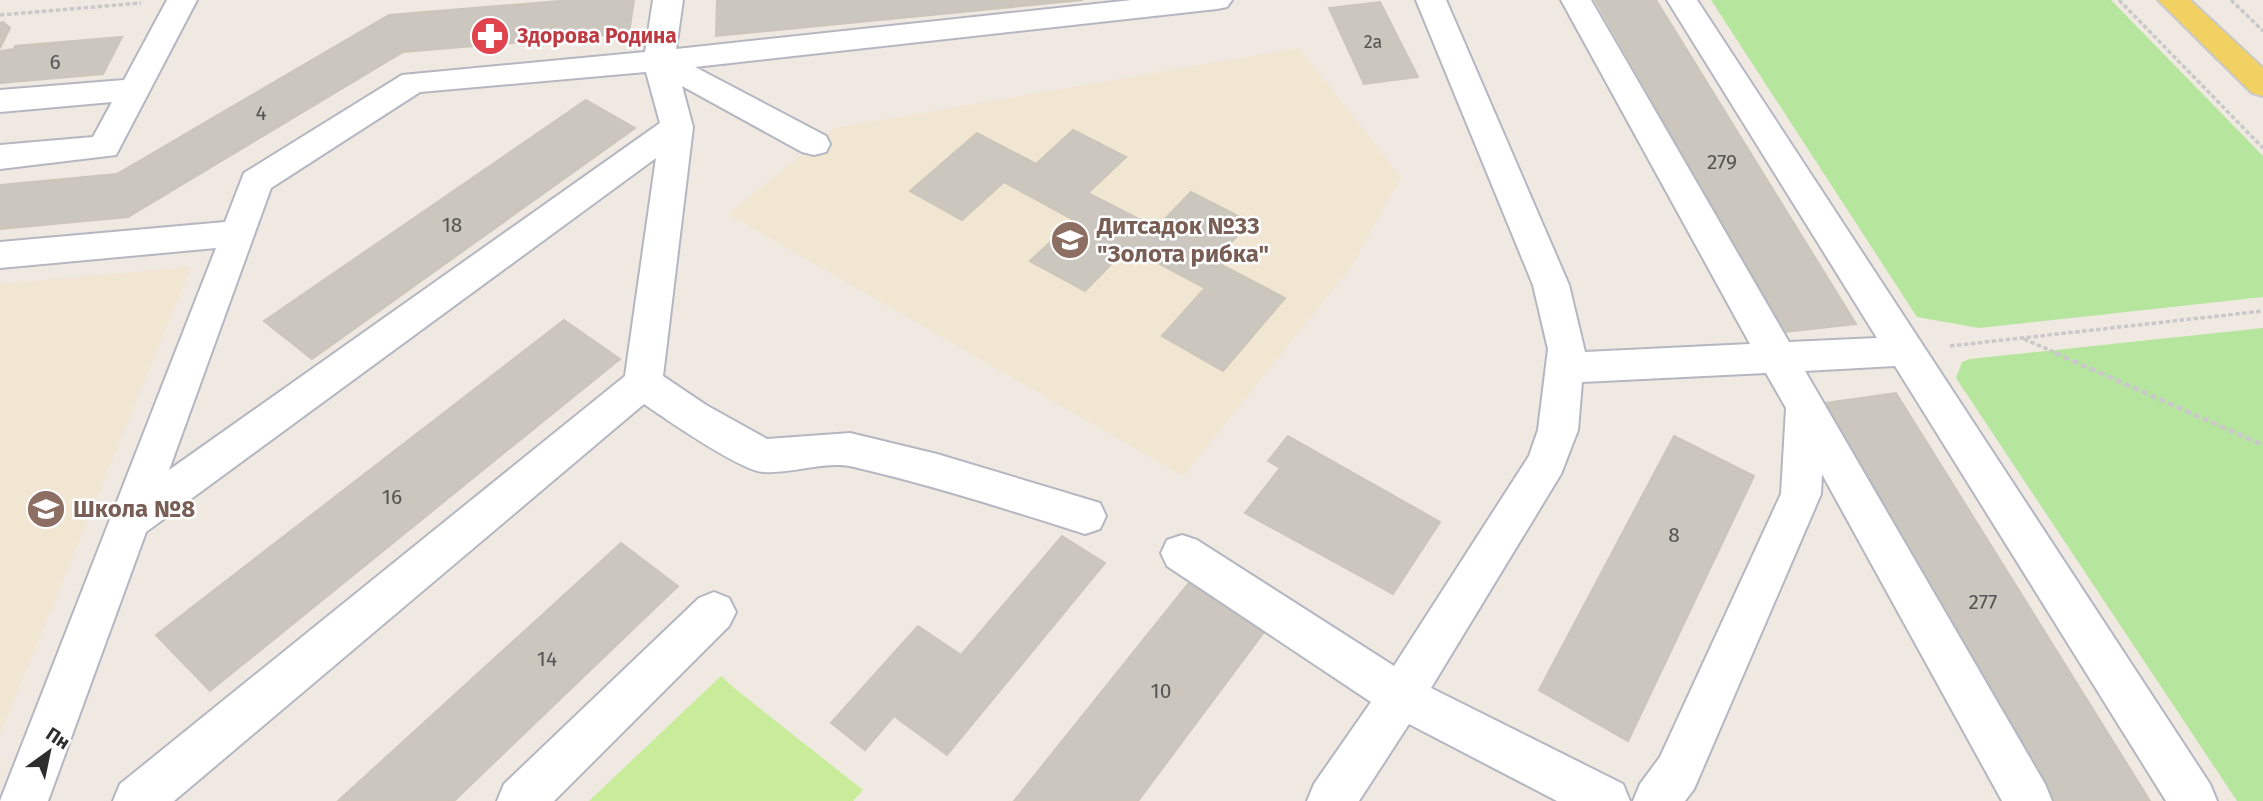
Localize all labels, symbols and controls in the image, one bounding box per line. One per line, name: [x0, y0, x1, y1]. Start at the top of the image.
pharmacy icon: Здорова Родина: [469, 15, 511, 57]
place label: Здорова Родина: [516, 23, 677, 49]
house number: 2а: [1364, 31, 1382, 53]
house number: 6: [49, 49, 61, 75]
house number: 4: [255, 100, 267, 126]
house number: 279: [1707, 149, 1737, 175]
house number: 18: [442, 212, 462, 238]
place label: Дитсадок №33 "Золота рибка": [1096, 212, 1269, 268]
school or university icon: Дитсадок №33 "Золота рибка": [1049, 219, 1091, 261]
house number: 16: [382, 484, 402, 510]
school or university icon: Школа №8: [25, 488, 67, 530]
place label: Школа №8: [73, 495, 195, 523]
house number: 8: [1668, 522, 1680, 548]
house number: 277: [1969, 589, 1997, 615]
house number: 14: [537, 646, 557, 672]
house number: 10: [1151, 678, 1171, 704]
north arrow: [14, 717, 84, 787]
text: Пн: [42, 722, 74, 754]

